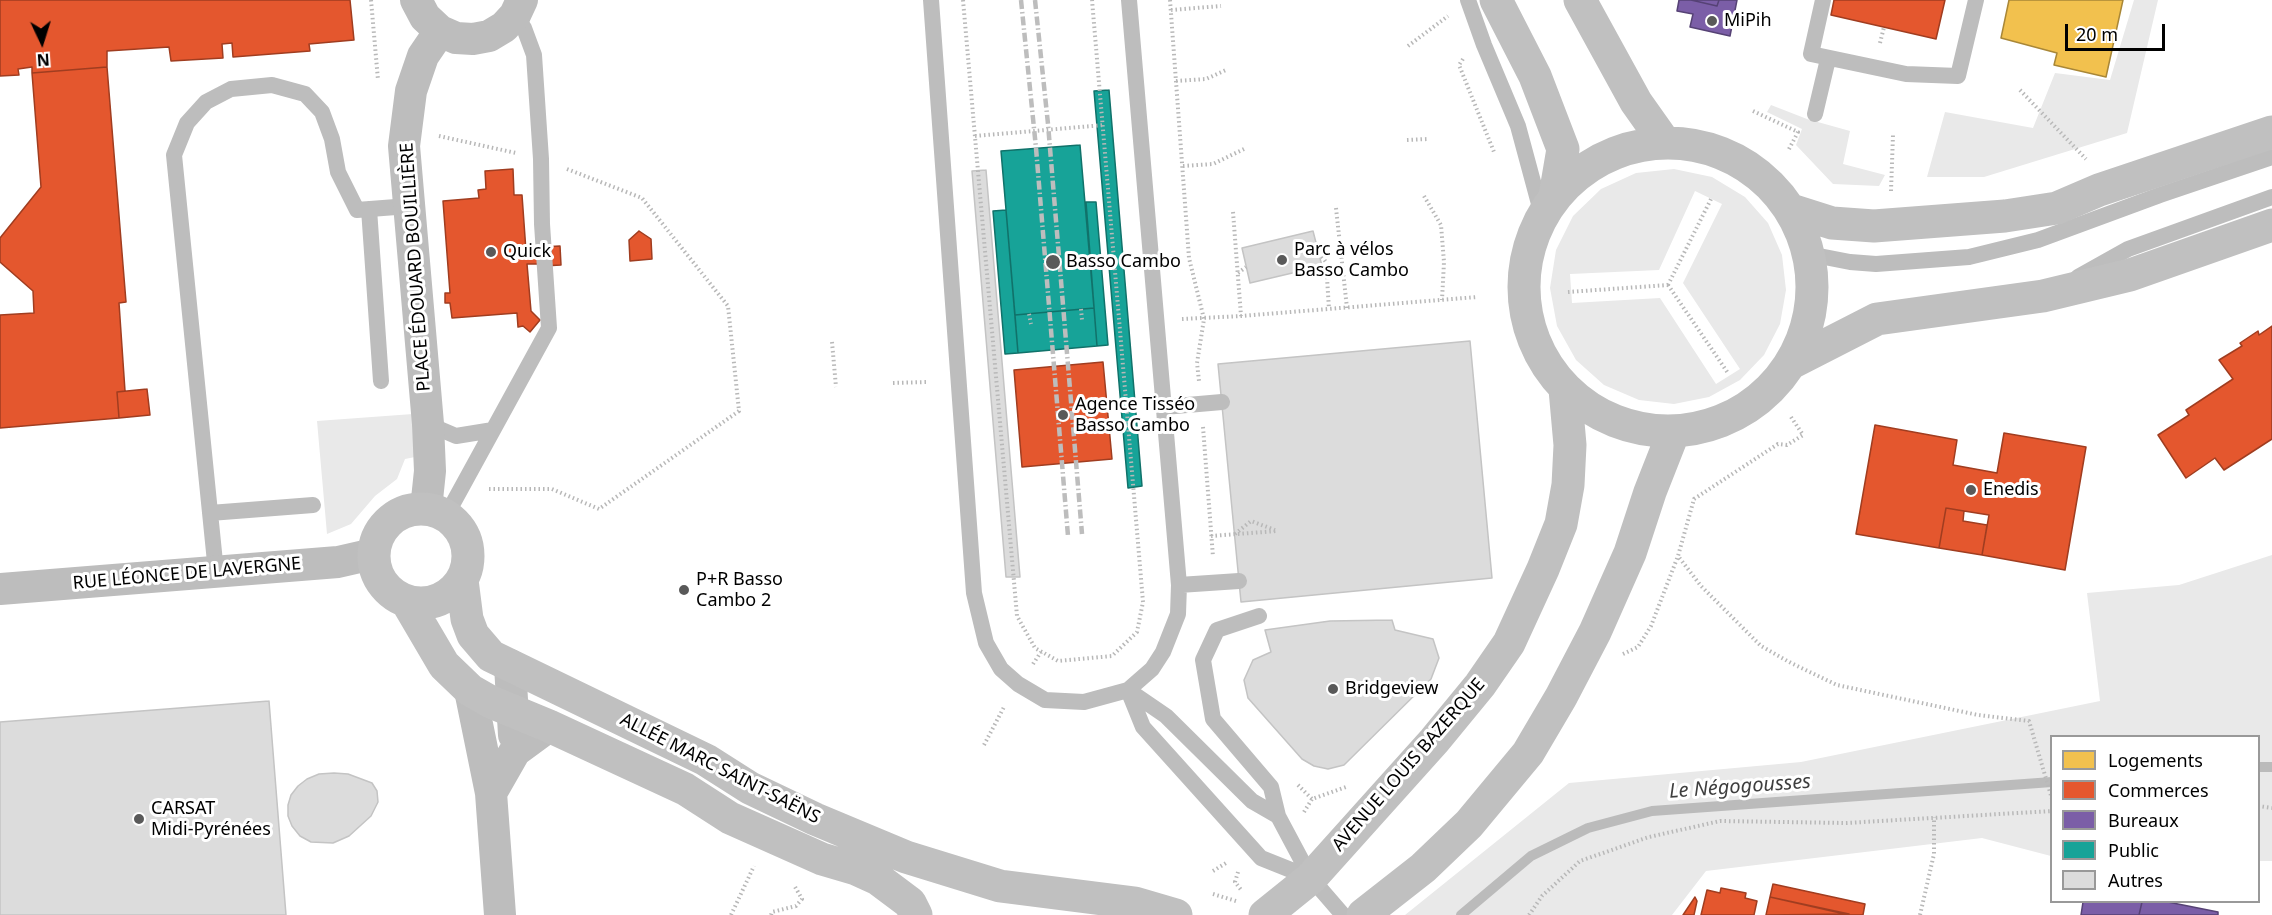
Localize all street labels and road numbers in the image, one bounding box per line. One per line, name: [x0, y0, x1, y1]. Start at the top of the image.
street label: PLACE ÉDOUARD BOUILLIÈRE: [397, 142, 435, 392]
street label: RUE LÉONCE DE LAVERGNE: [72, 553, 302, 595]
street label: AVENUE LOUIS BAZERQUE: [1328, 674, 1490, 856]
street label: ALLÉE MARC SAINT-SAËNS: [616, 709, 824, 829]

